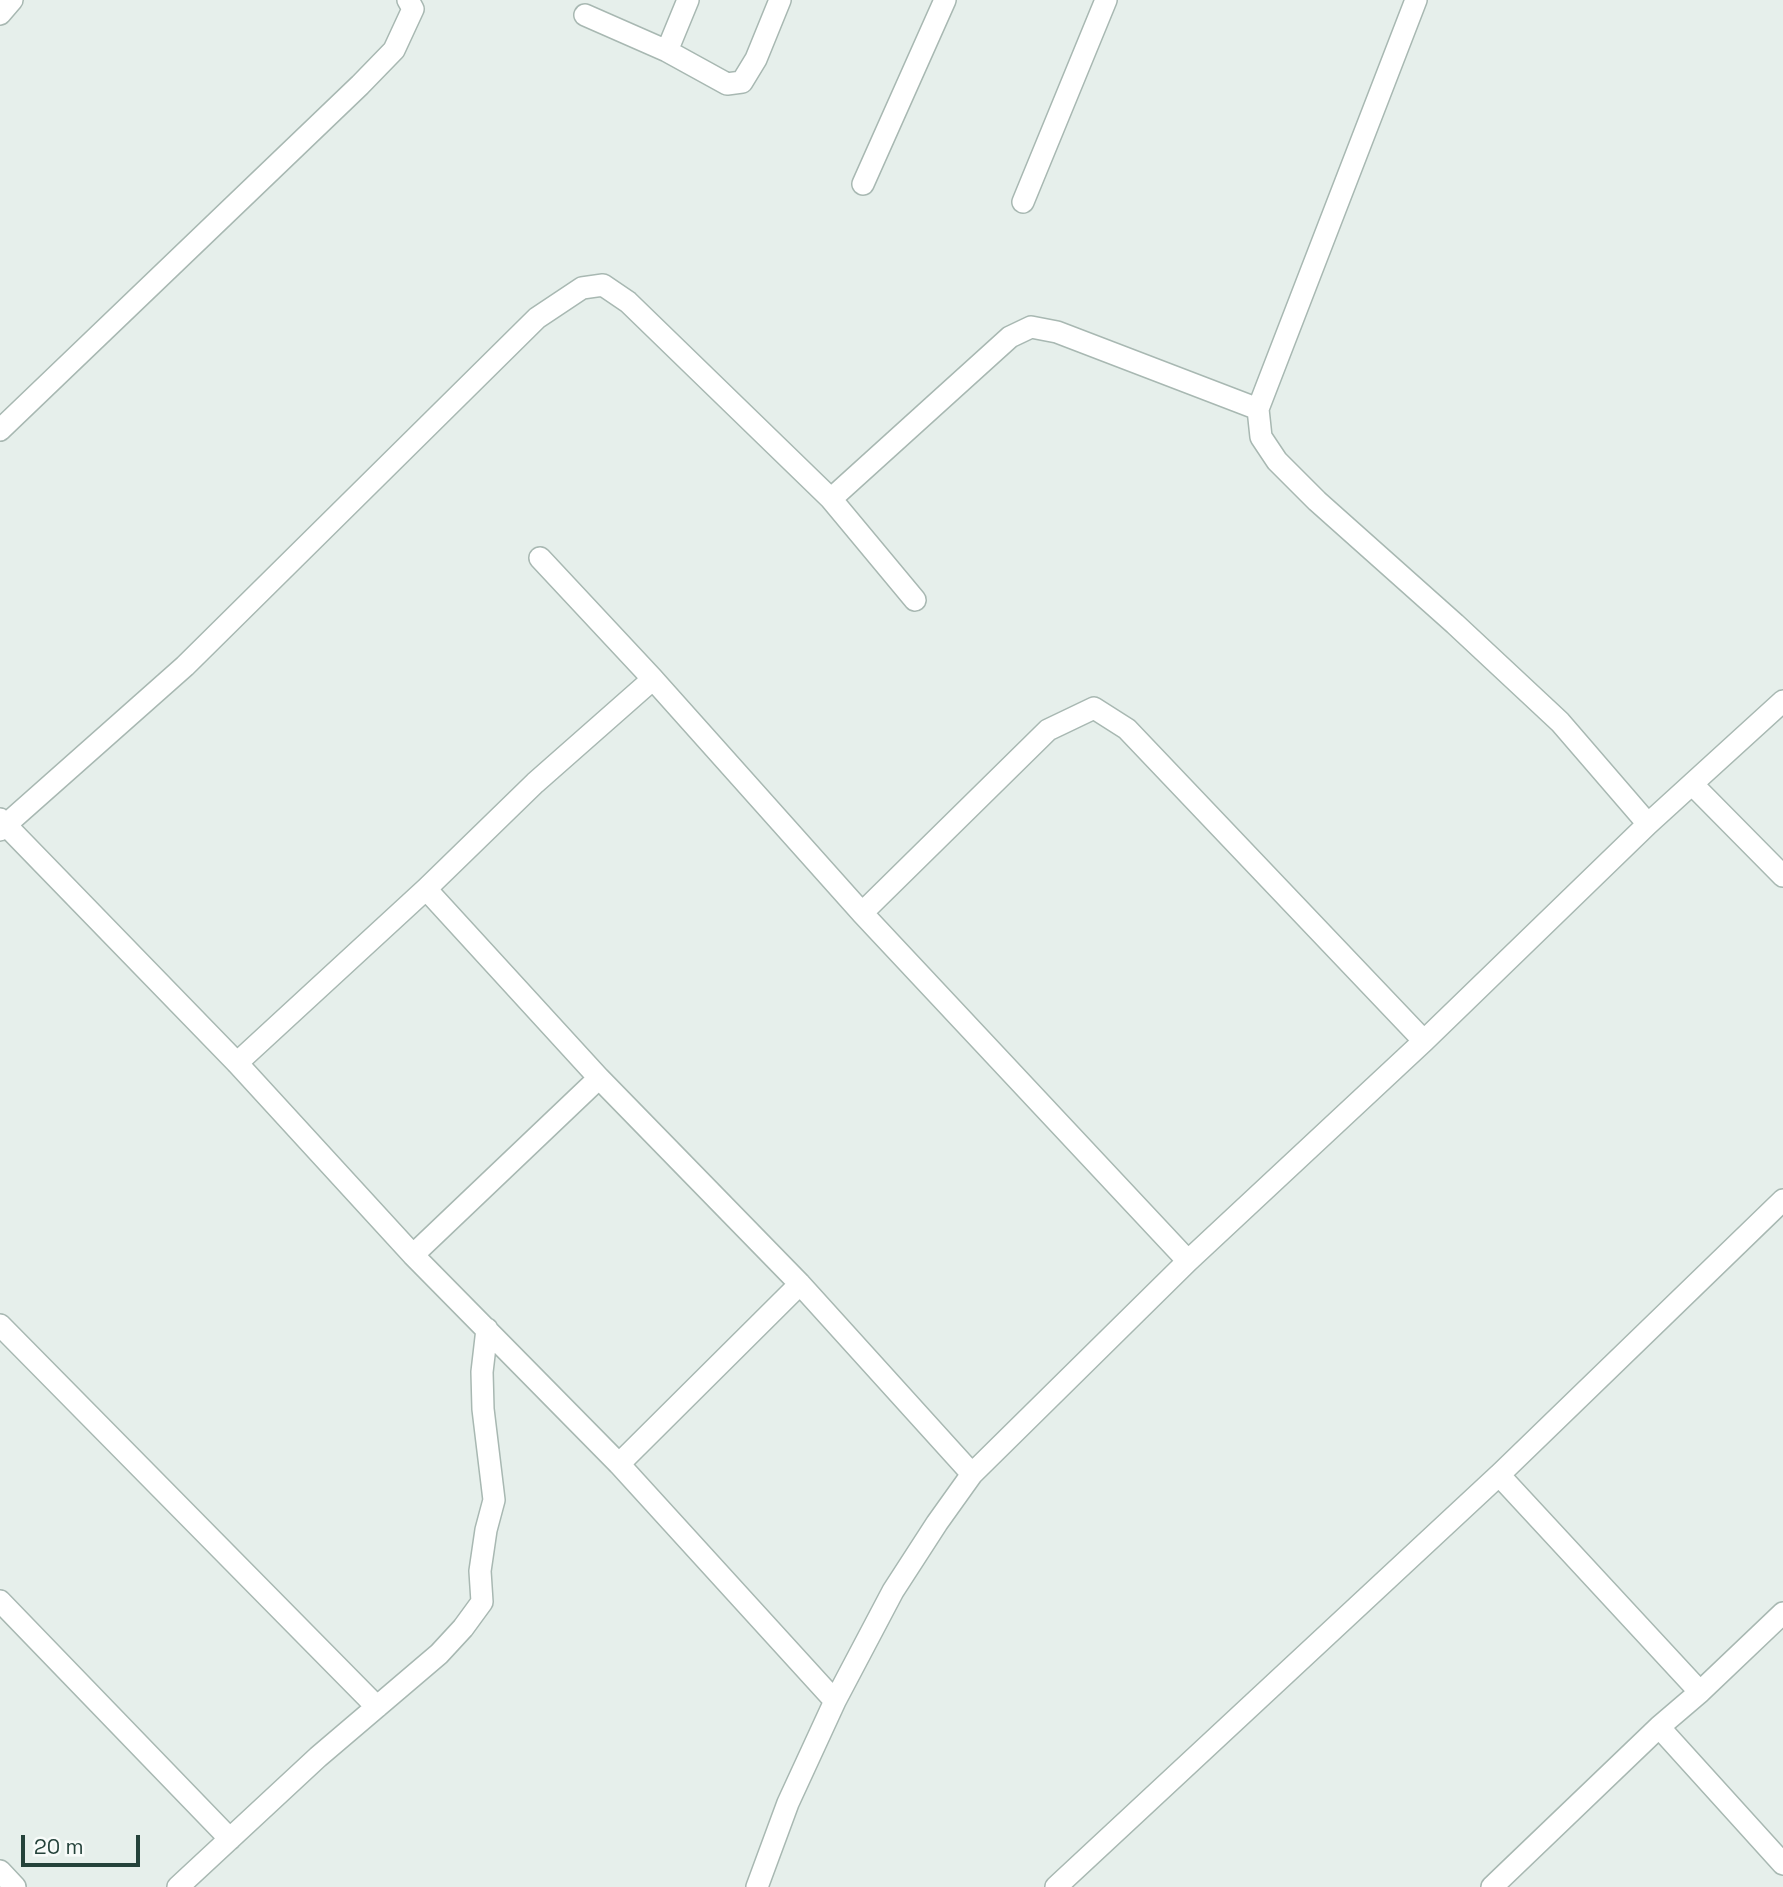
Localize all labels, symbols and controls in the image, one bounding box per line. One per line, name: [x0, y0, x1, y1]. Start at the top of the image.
scale bar: [24, 1820, 144, 1864]
text: 20 m: [34, 1833, 84, 1860]

